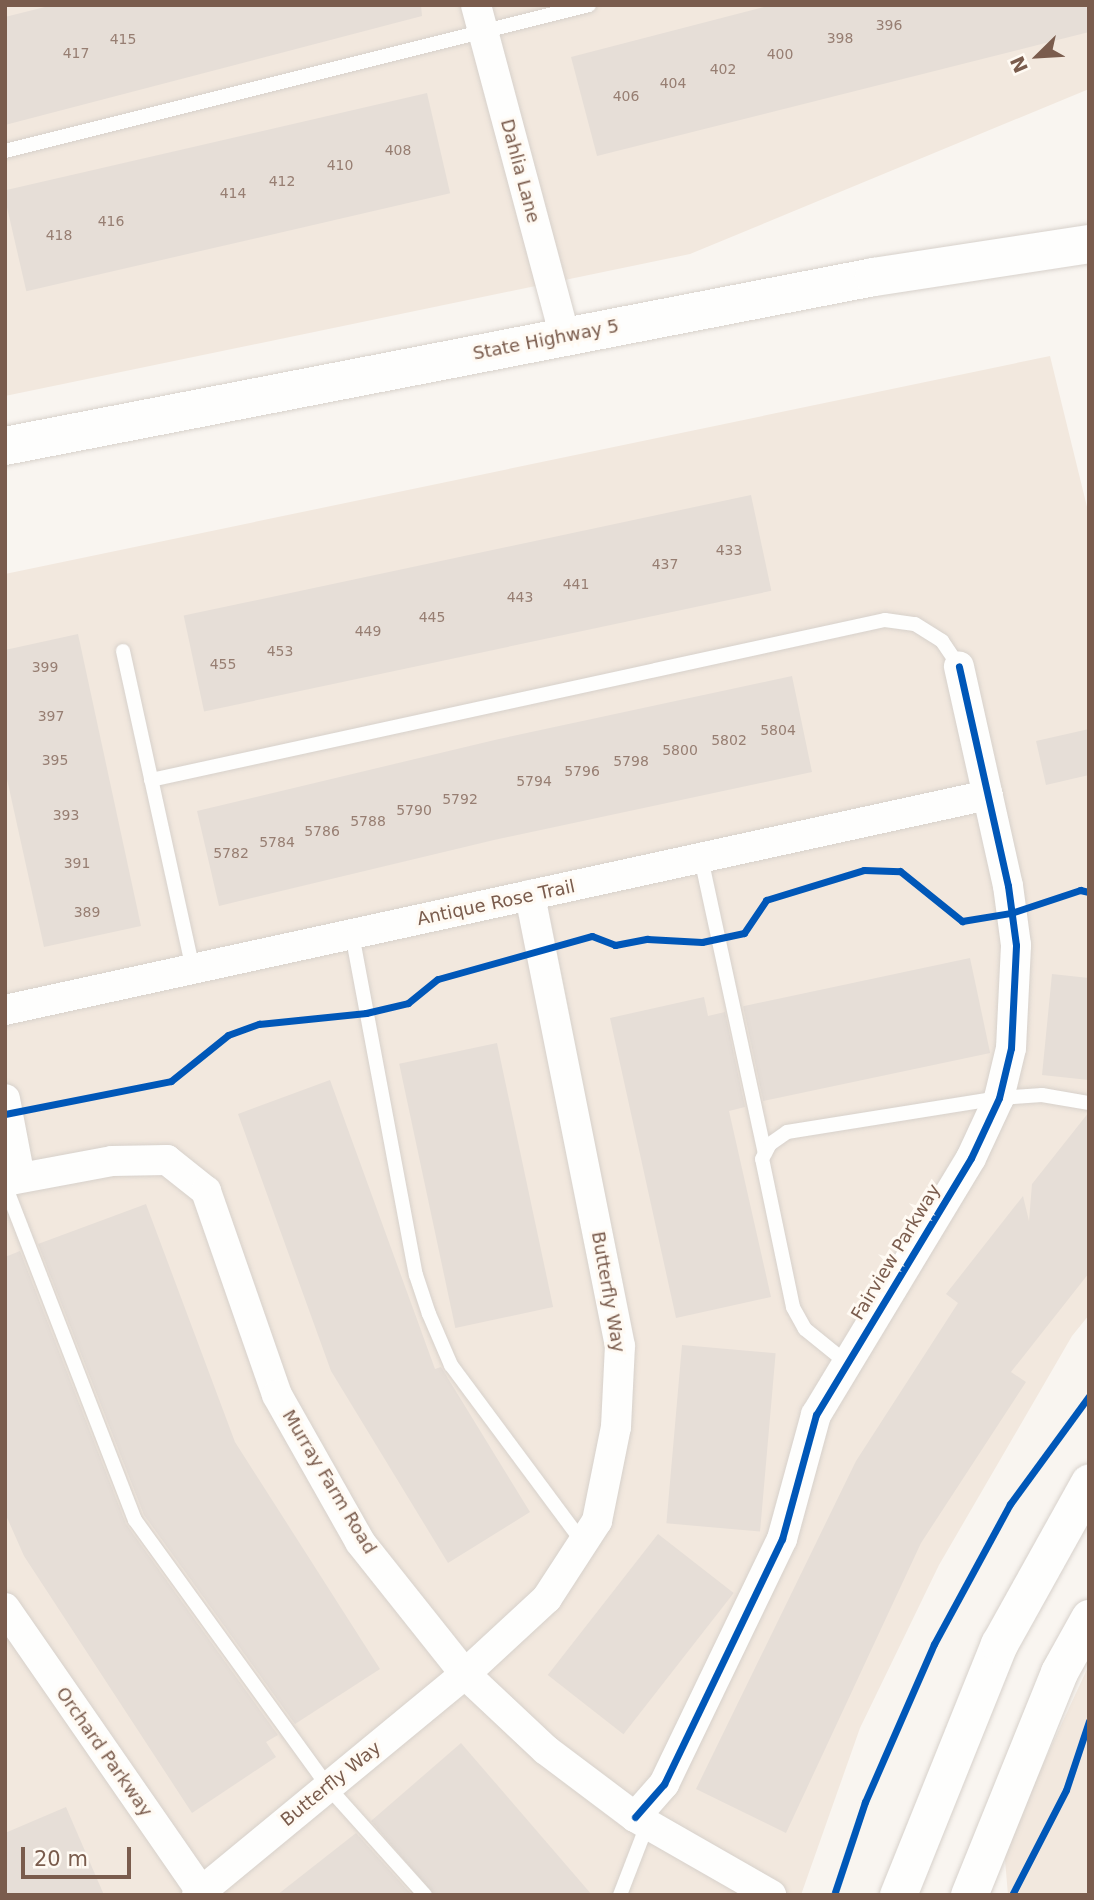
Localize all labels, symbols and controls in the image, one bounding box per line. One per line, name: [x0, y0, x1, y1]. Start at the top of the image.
house number: 396: [876, 17, 902, 33]
north arrow: [1003, 21, 1073, 91]
house number: 398: [827, 30, 853, 46]
house number: 415: [110, 31, 136, 47]
house number: 417: [63, 45, 89, 61]
house number: 400: [767, 46, 793, 62]
text: N: [1006, 53, 1032, 76]
house number: 402: [710, 61, 736, 77]
house number: 404: [660, 75, 686, 91]
house number: 406: [613, 88, 639, 104]
street label: Dahlia Lane: [496, 117, 544, 225]
house number: 408: [385, 142, 411, 158]
house number: 410: [327, 157, 353, 173]
house number: 412: [269, 173, 295, 189]
house number: 414: [220, 185, 246, 201]
house number: 416: [98, 213, 124, 229]
house number: 418: [46, 227, 72, 243]
street label: State Highway 5: [471, 315, 621, 365]
house number: 433: [716, 542, 742, 558]
house number: 437: [652, 556, 678, 572]
house number: 441: [563, 576, 589, 592]
house number: 443: [507, 589, 533, 605]
house number: 445: [419, 609, 445, 625]
house number: 449: [355, 623, 381, 639]
house number: 453: [267, 643, 293, 659]
house number: 455: [210, 656, 236, 672]
house number: 399: [32, 659, 58, 675]
house number: 397: [38, 708, 64, 724]
house number: 5804: [760, 722, 796, 738]
house number: 5802: [711, 732, 747, 748]
house number: 5800: [662, 742, 698, 758]
house number: 395: [42, 752, 68, 768]
house number: 5798: [613, 753, 649, 769]
house number: 5796: [564, 763, 600, 779]
house number: 5794: [516, 773, 552, 789]
house number: 5792: [442, 791, 478, 807]
house number: 5790: [396, 802, 432, 818]
house number: 393: [53, 807, 79, 823]
house number: 5788: [350, 813, 386, 829]
house number: 5786: [304, 823, 340, 839]
house number: 5784: [259, 834, 295, 850]
house number: 5782: [213, 845, 249, 861]
house number: 391: [64, 855, 90, 871]
street label: Antique Rose Trail: [415, 876, 577, 930]
house number: 389: [74, 904, 100, 920]
street label: Fairview Parkway: [847, 1180, 945, 1324]
street label: Butterfly Way: [587, 1230, 629, 1354]
street label: Murray Farm Road: [277, 1406, 381, 1558]
street label: Orchard Parkway: [51, 1683, 157, 1821]
street label: Butterfly Way: [277, 1737, 385, 1831]
scale bar: [24, 1834, 135, 1878]
text: 20 m: [34, 1847, 88, 1871]

